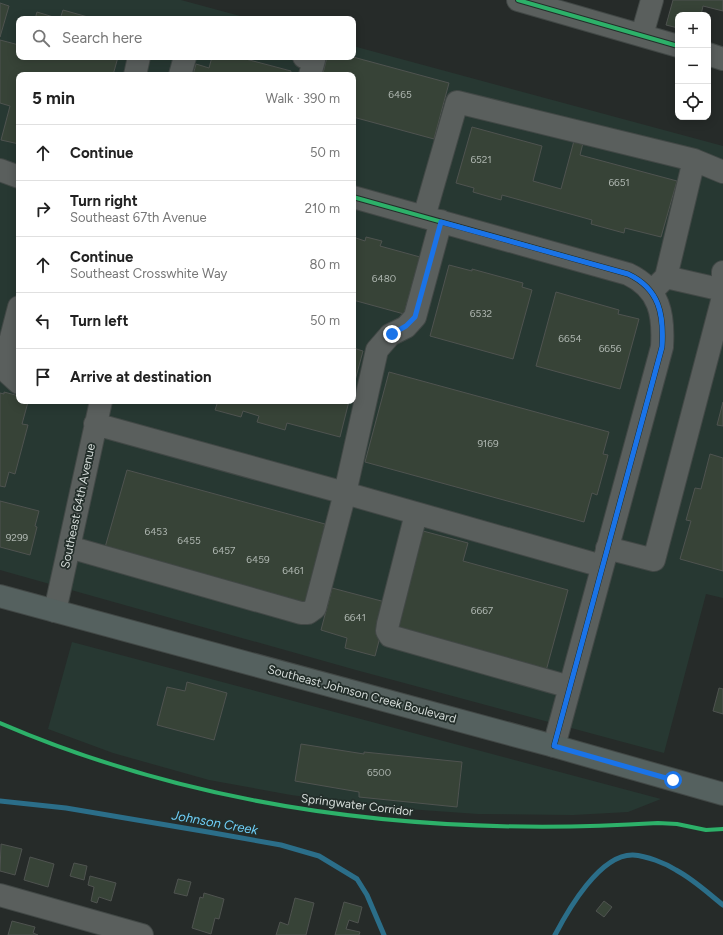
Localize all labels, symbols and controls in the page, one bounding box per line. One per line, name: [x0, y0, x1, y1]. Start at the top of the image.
map controls: [675, 12, 711, 120]
button: +: [675, 12, 711, 48]
search box: [16, 16, 356, 60]
icon: search: [30, 27, 52, 49]
text: Search here: [62, 29, 142, 47]
button: −: [675, 48, 711, 84]
button: locate: [675, 84, 711, 120]
text: 5 min: [32, 88, 75, 108]
house number: 6465: [388, 88, 412, 101]
text: Walk · 390 m: [265, 91, 340, 106]
icon: ahead: [32, 142, 54, 164]
text: Continue: [70, 144, 133, 162]
text: 50 m: [310, 145, 340, 160]
house number: 6521: [470, 153, 492, 166]
house number: 6651: [608, 176, 630, 189]
text: Turn right: [70, 192, 138, 210]
icon: right: [32, 198, 54, 220]
text: 210 m: [305, 201, 340, 216]
text: Southeast 67th Avenue: [70, 210, 207, 225]
text: Continue: [70, 248, 133, 266]
icon: ahead: [32, 254, 54, 276]
text: 80 m: [309, 257, 340, 272]
text: Southeast Crosswhite Way: [70, 266, 227, 281]
house number: 6480: [372, 272, 396, 285]
house number: 6532: [470, 307, 492, 320]
icon: left: [32, 310, 54, 332]
text: Turn left: [70, 312, 128, 330]
text: 50 m: [310, 313, 340, 328]
route end: [383, 325, 401, 343]
house number: 6654: [558, 332, 582, 345]
house number: 6656: [599, 342, 622, 355]
icon: arrive: [32, 366, 54, 388]
text: Arrive at destination: [70, 368, 211, 386]
house number: 9169: [477, 437, 499, 450]
street label: Southeast 64th Avenue: [58, 442, 98, 570]
house number: 6453: [144, 525, 168, 538]
house number: 9299: [6, 531, 29, 544]
house number: 6455: [177, 534, 201, 547]
house number: 6457: [213, 544, 236, 557]
house number: 6459: [246, 553, 270, 566]
house number: 6461: [282, 564, 304, 577]
house number: 6667: [471, 604, 494, 617]
house number: 6641: [344, 611, 366, 624]
street label: Southeast Johnson Creek Boulevard: [266, 662, 458, 726]
house number: 6500: [367, 766, 391, 779]
route start: [664, 771, 682, 789]
street label: Springwater Corridor: [300, 791, 414, 819]
water label: Johnson Creek: [170, 807, 260, 838]

